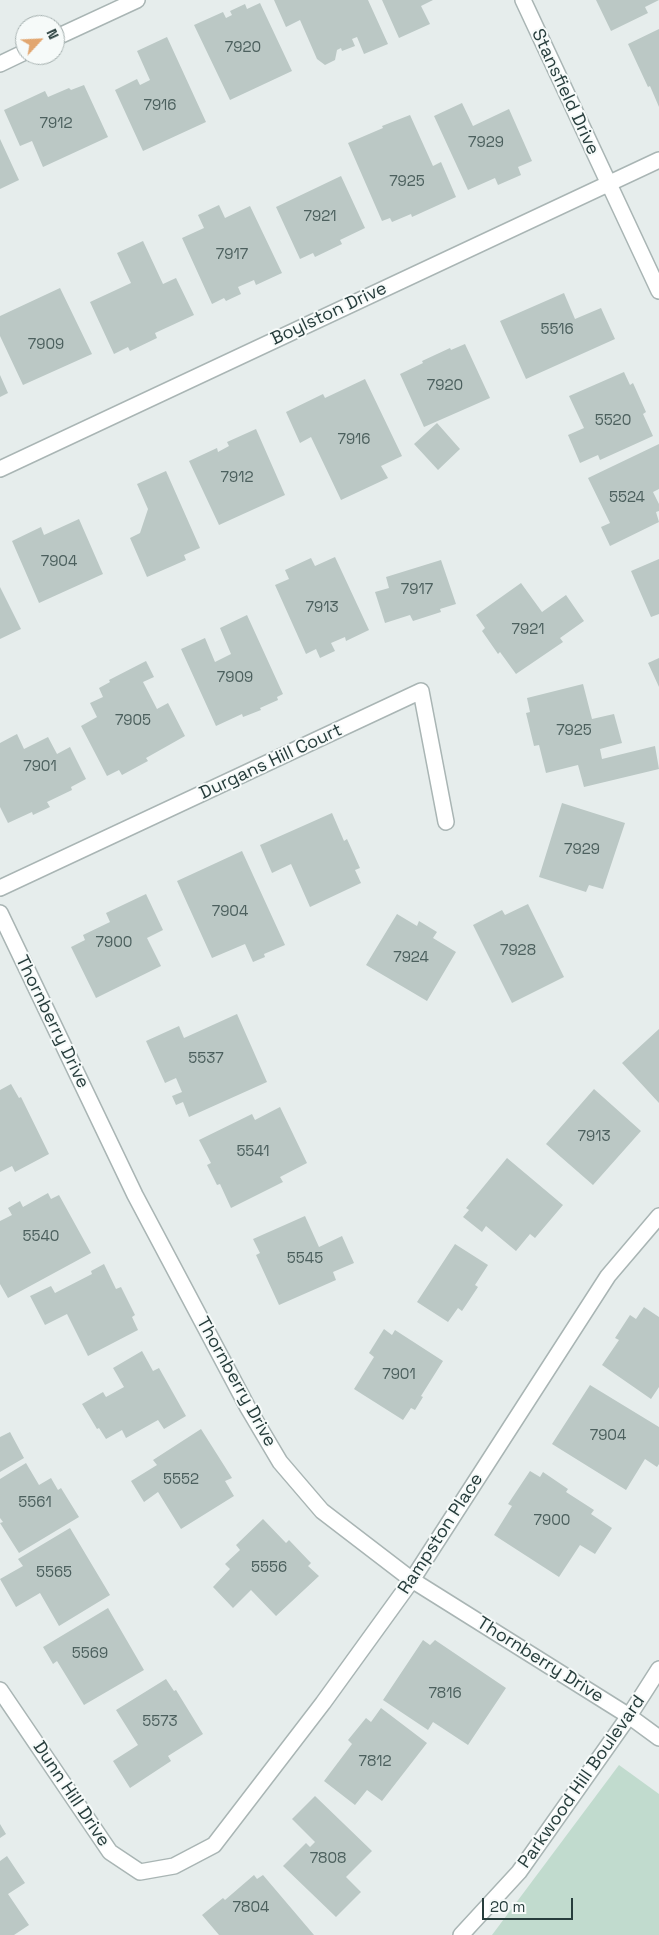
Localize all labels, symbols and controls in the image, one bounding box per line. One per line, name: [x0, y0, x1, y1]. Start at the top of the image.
north arrow: [15, 15, 65, 65]
text: N: [43, 26, 63, 42]
street label: Stansfield Drive: [526, 26, 604, 158]
house number: 7920: [225, 39, 261, 57]
house number: 7916: [143, 97, 177, 115]
house number: 7912: [40, 115, 72, 133]
house number: 7929: [468, 134, 504, 152]
house number: 7925: [389, 173, 425, 191]
house number: 7921: [304, 208, 336, 226]
house number: 7917: [216, 246, 248, 264]
street label: Boylston Drive: [268, 278, 390, 350]
house number: 5516: [540, 321, 574, 339]
house number: 7909: [28, 336, 64, 354]
house number: 7920: [427, 377, 463, 395]
house number: 5520: [595, 412, 631, 430]
house number: 7916: [337, 431, 371, 449]
house number: 7912: [221, 469, 253, 487]
house number: 5524: [609, 489, 645, 507]
house number: 7904: [41, 553, 77, 571]
house number: 7917: [401, 581, 433, 599]
house number: 7913: [306, 599, 338, 617]
house number: 7921: [512, 621, 544, 639]
house number: 7909: [217, 669, 253, 687]
house number: 7905: [115, 712, 151, 730]
street label: Durgans Hill Court: [196, 719, 346, 805]
house number: 7925: [556, 722, 592, 740]
house number: 7901: [23, 758, 57, 776]
house number: 7929: [564, 841, 600, 859]
house number: 7904: [212, 903, 248, 921]
house number: 7900: [96, 934, 132, 952]
house number: 7928: [500, 942, 536, 960]
house number: 7924: [393, 949, 429, 967]
street label: Thornberry Drive: [10, 952, 94, 1092]
house number: 5537: [188, 1050, 224, 1068]
house number: 7913: [578, 1128, 610, 1146]
house number: 5541: [236, 1143, 270, 1161]
house number: 5540: [23, 1228, 59, 1246]
house number: 5545: [287, 1250, 323, 1268]
street label: Thornberry Drive: [191, 1313, 281, 1451]
house number: 7901: [382, 1366, 416, 1384]
house number: 7904: [590, 1427, 626, 1445]
street label: Rampston Place: [394, 1470, 488, 1598]
house number: 5552: [163, 1471, 199, 1489]
house number: 5561: [18, 1494, 52, 1512]
house number: 7900: [534, 1512, 570, 1530]
house number: 5556: [251, 1559, 287, 1577]
house number: 5565: [36, 1564, 72, 1582]
street label: Thornberry Drive: [473, 1612, 607, 1708]
house number: 5569: [72, 1645, 108, 1663]
house number: 7816: [428, 1685, 462, 1703]
street label: Parkwood Hill Boulevard: [514, 1691, 650, 1873]
house number: 5573: [142, 1713, 178, 1731]
street label: Dunn Hill Drive: [28, 1737, 114, 1851]
house number: 7812: [358, 1753, 392, 1771]
house number: 7808: [310, 1850, 346, 1868]
scale bar: [484, 1888, 575, 1920]
text: 20 m: [490, 1897, 525, 1916]
house number: 7804: [233, 1899, 269, 1917]

